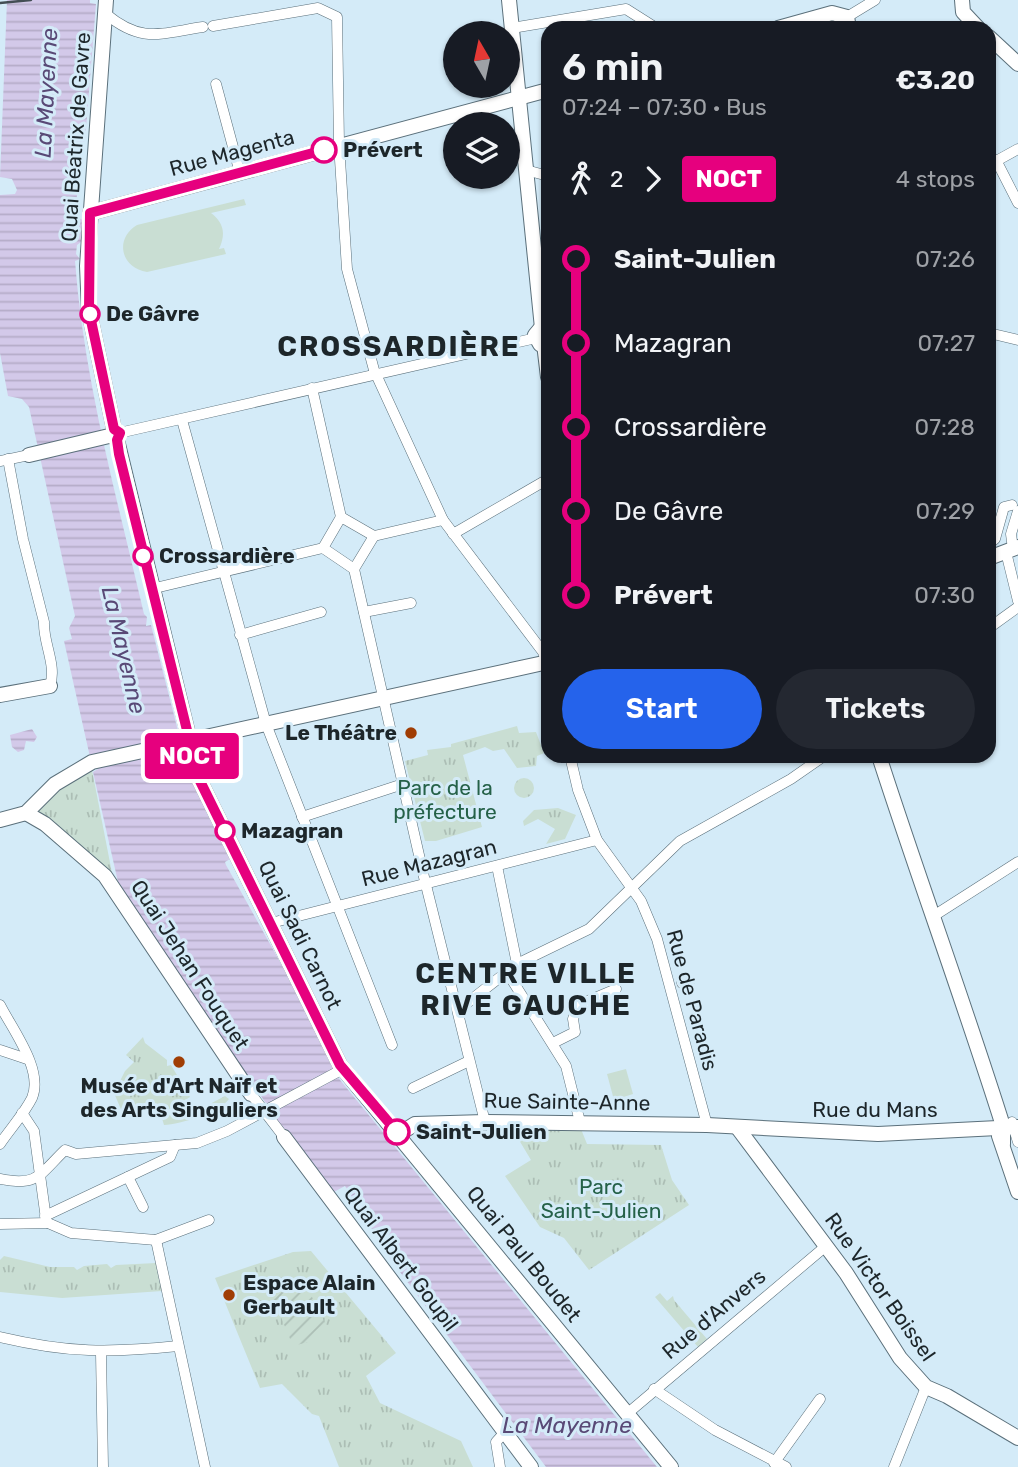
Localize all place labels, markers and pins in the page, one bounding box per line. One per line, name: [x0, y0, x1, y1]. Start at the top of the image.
marker: Prévert: [311, 137, 337, 163]
place label: Prévert: [343, 137, 423, 162]
place label: De Gâvre: [106, 301, 200, 326]
marker: De Gâvre: [80, 304, 100, 324]
place label: Crossardière: [159, 543, 295, 568]
marker: Crossardière: [133, 546, 153, 566]
place label: Le Théâtre: [285, 720, 397, 745]
marker: Le Théâtre: [403, 725, 419, 741]
place label: Mazagran: [241, 818, 343, 843]
marker: Mazagran: [215, 821, 235, 841]
marker: Musée d'Art Naïf et des Arts Singuliers: [171, 1054, 187, 1070]
place label: Musée d'Art Naïf et des Arts Singuliers: [80, 1073, 278, 1122]
marker: Saint-Julien: [384, 1119, 410, 1145]
place label: Saint-Julien: [416, 1119, 547, 1144]
place label: Espace Alain Gerbault: [243, 1270, 375, 1319]
marker: Espace Alain Gerbault: [221, 1287, 237, 1303]

